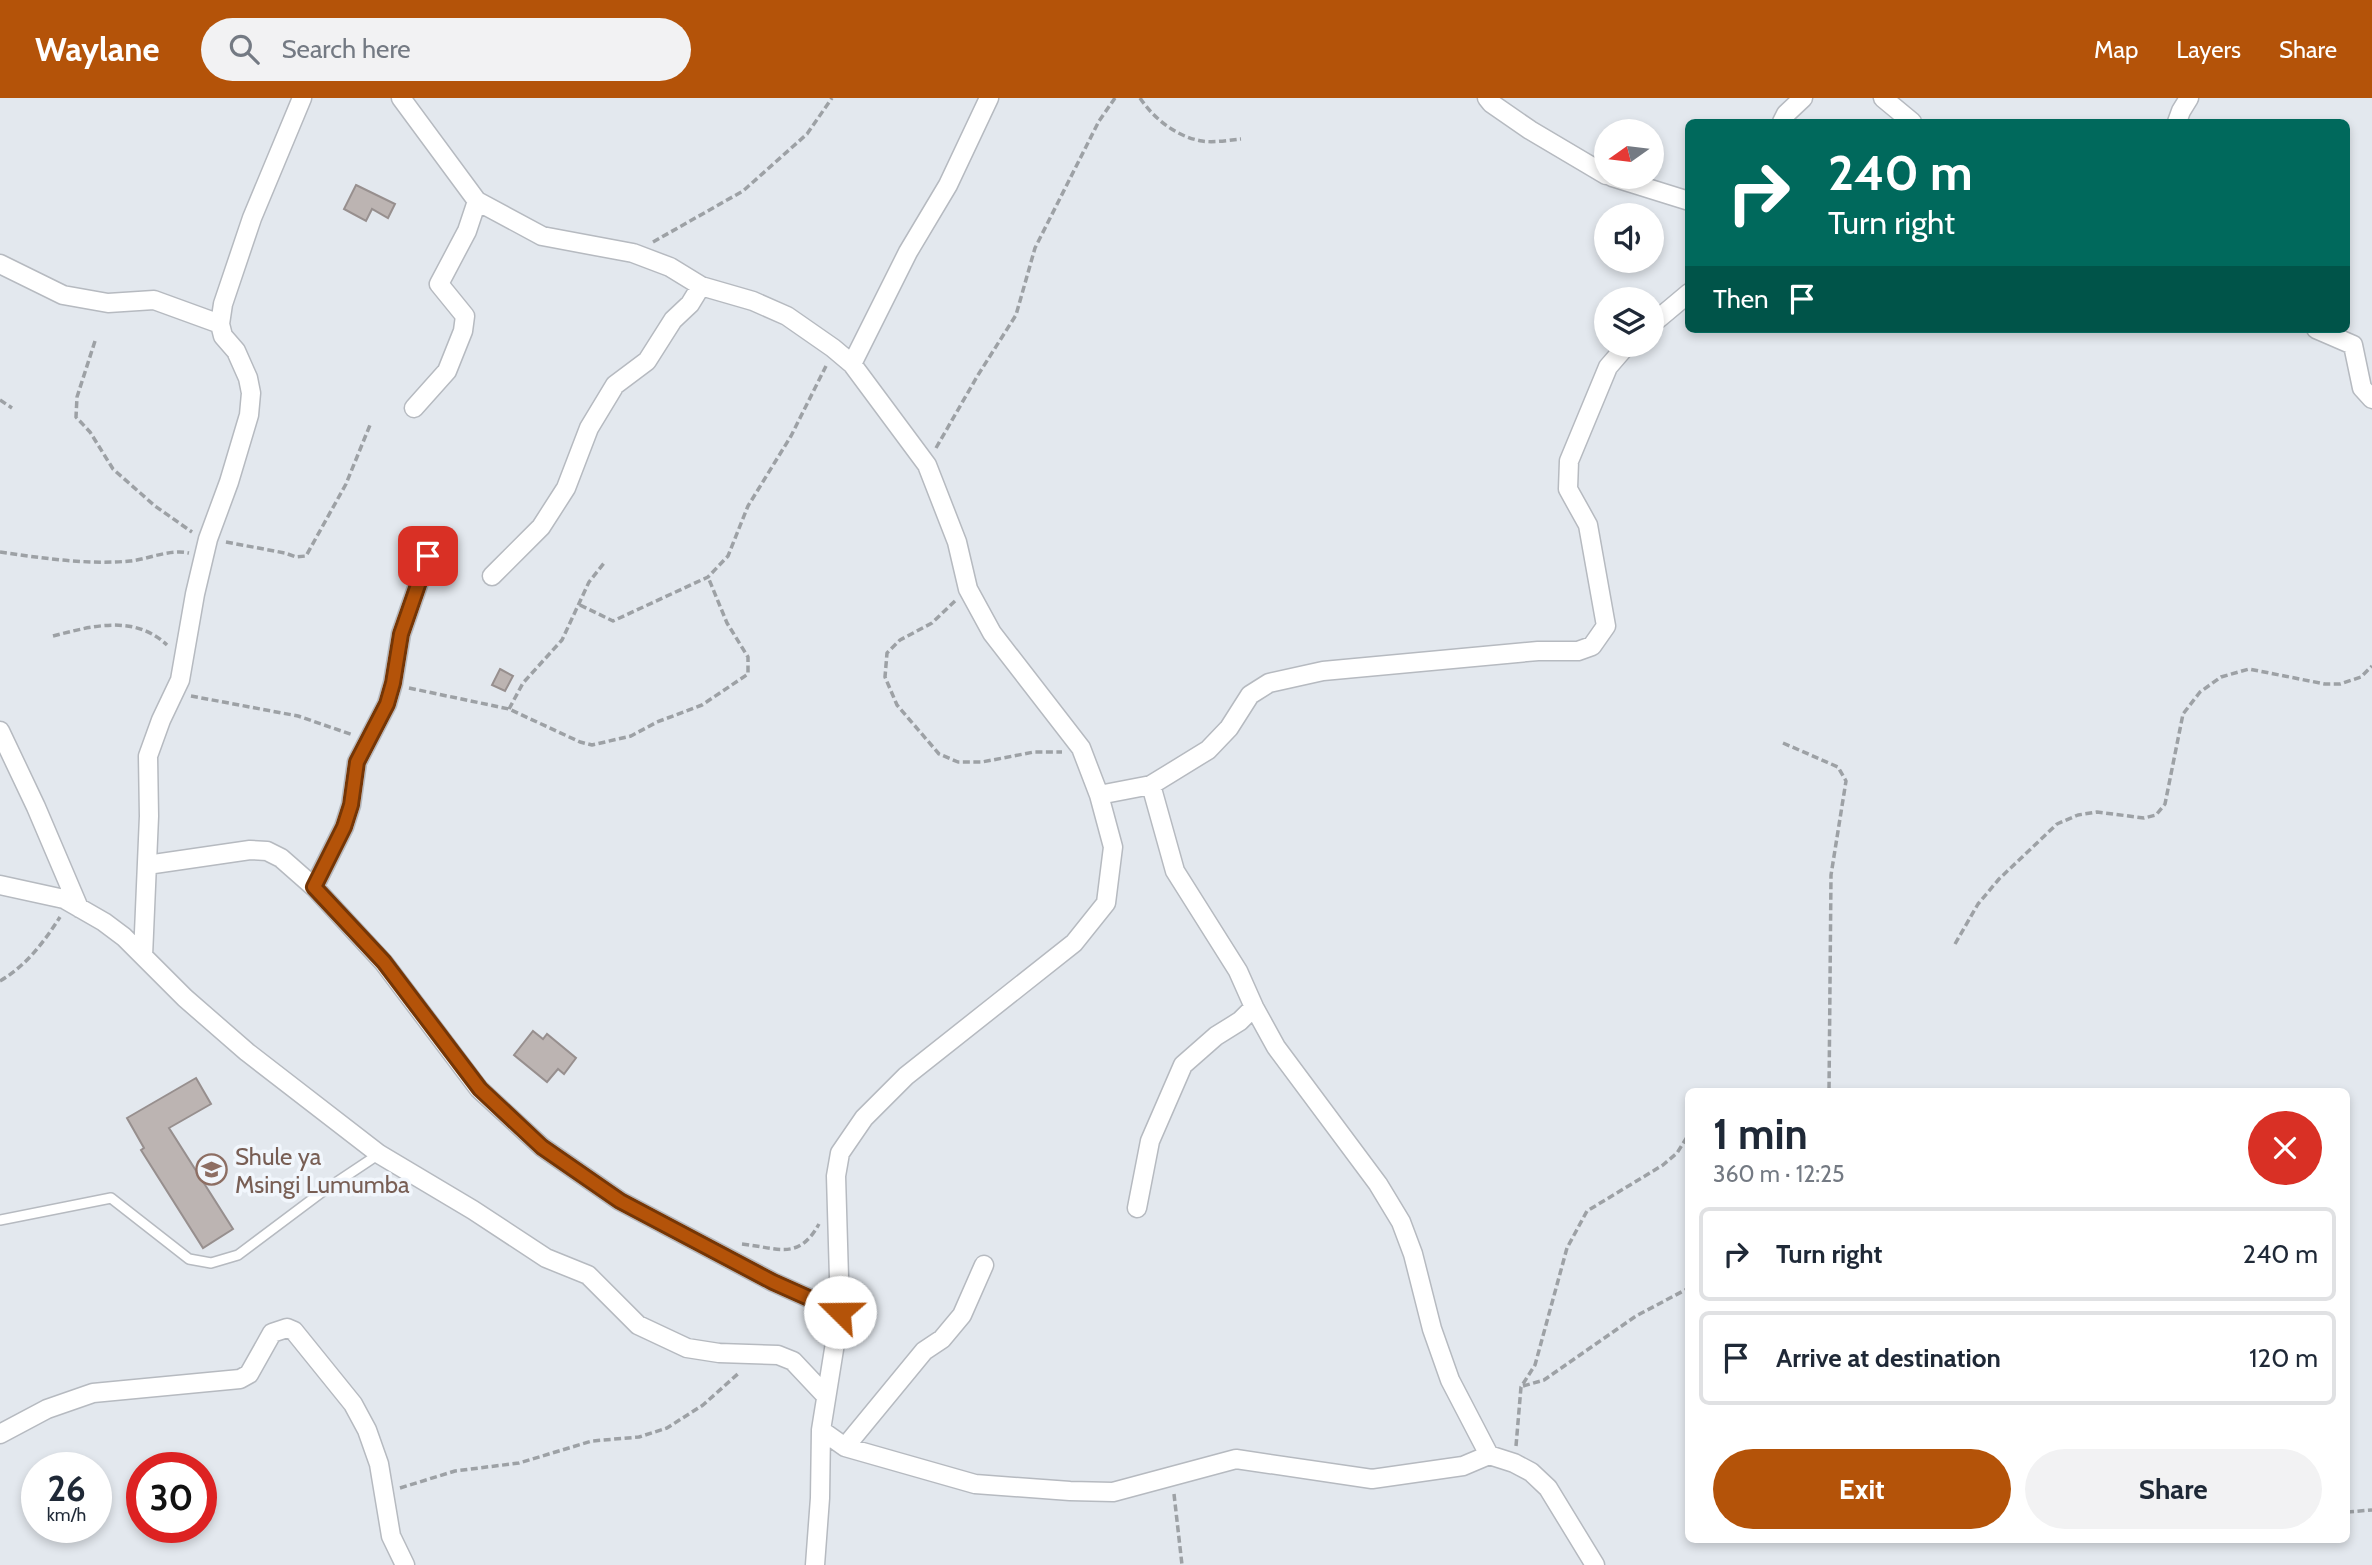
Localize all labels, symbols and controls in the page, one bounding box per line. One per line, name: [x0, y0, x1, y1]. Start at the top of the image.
search box: [201, 18, 691, 81]
text: Waylane: [35, 29, 159, 69]
icon: search: [225, 30, 263, 68]
text: Search here: [281, 33, 411, 65]
text: Map: [2094, 35, 2138, 64]
text: Layers: [2176, 35, 2241, 64]
text: Share: [2279, 35, 2337, 64]
north arrow: [1594, 119, 1664, 189]
map controls: [1594, 119, 1664, 357]
text: 240 m: [1828, 143, 1973, 202]
icon: right: [1713, 147, 1804, 238]
button: sound: [1594, 203, 1664, 273]
text: Turn right: [1828, 203, 1955, 242]
icon: arrive: [1783, 280, 1821, 318]
text: Then: [1713, 283, 1769, 315]
button: layers: [1594, 287, 1664, 357]
pin: [398, 526, 458, 586]
icon: arrive: [409, 537, 447, 575]
text: 1 min: [1713, 1108, 1808, 1160]
button: close: [2248, 1111, 2322, 1185]
place label: Shule ya Msingi Lumumba: [235, 1142, 410, 1199]
school or university icon: Shule ya Msingi Lumumba: [195, 1153, 229, 1187]
text: 360 m · 12:25: [1713, 1160, 1845, 1188]
icon: right: [1717, 1235, 1755, 1273]
text: Turn right: [1776, 1238, 1882, 1270]
text: 240 m: [2243, 1238, 2318, 1270]
position arrow: [803, 1275, 877, 1349]
icon: arrive: [1717, 1339, 1755, 1377]
text: Arrive at destination: [1776, 1342, 2001, 1374]
text: 120 m: [2249, 1342, 2318, 1374]
button: Exit: [1713, 1449, 2011, 1529]
button: Share: [2025, 1449, 2322, 1529]
speed limit sign: 30: [126, 1452, 217, 1543]
text: 26: [47, 1467, 86, 1510]
text: km/h: [47, 1504, 86, 1526]

